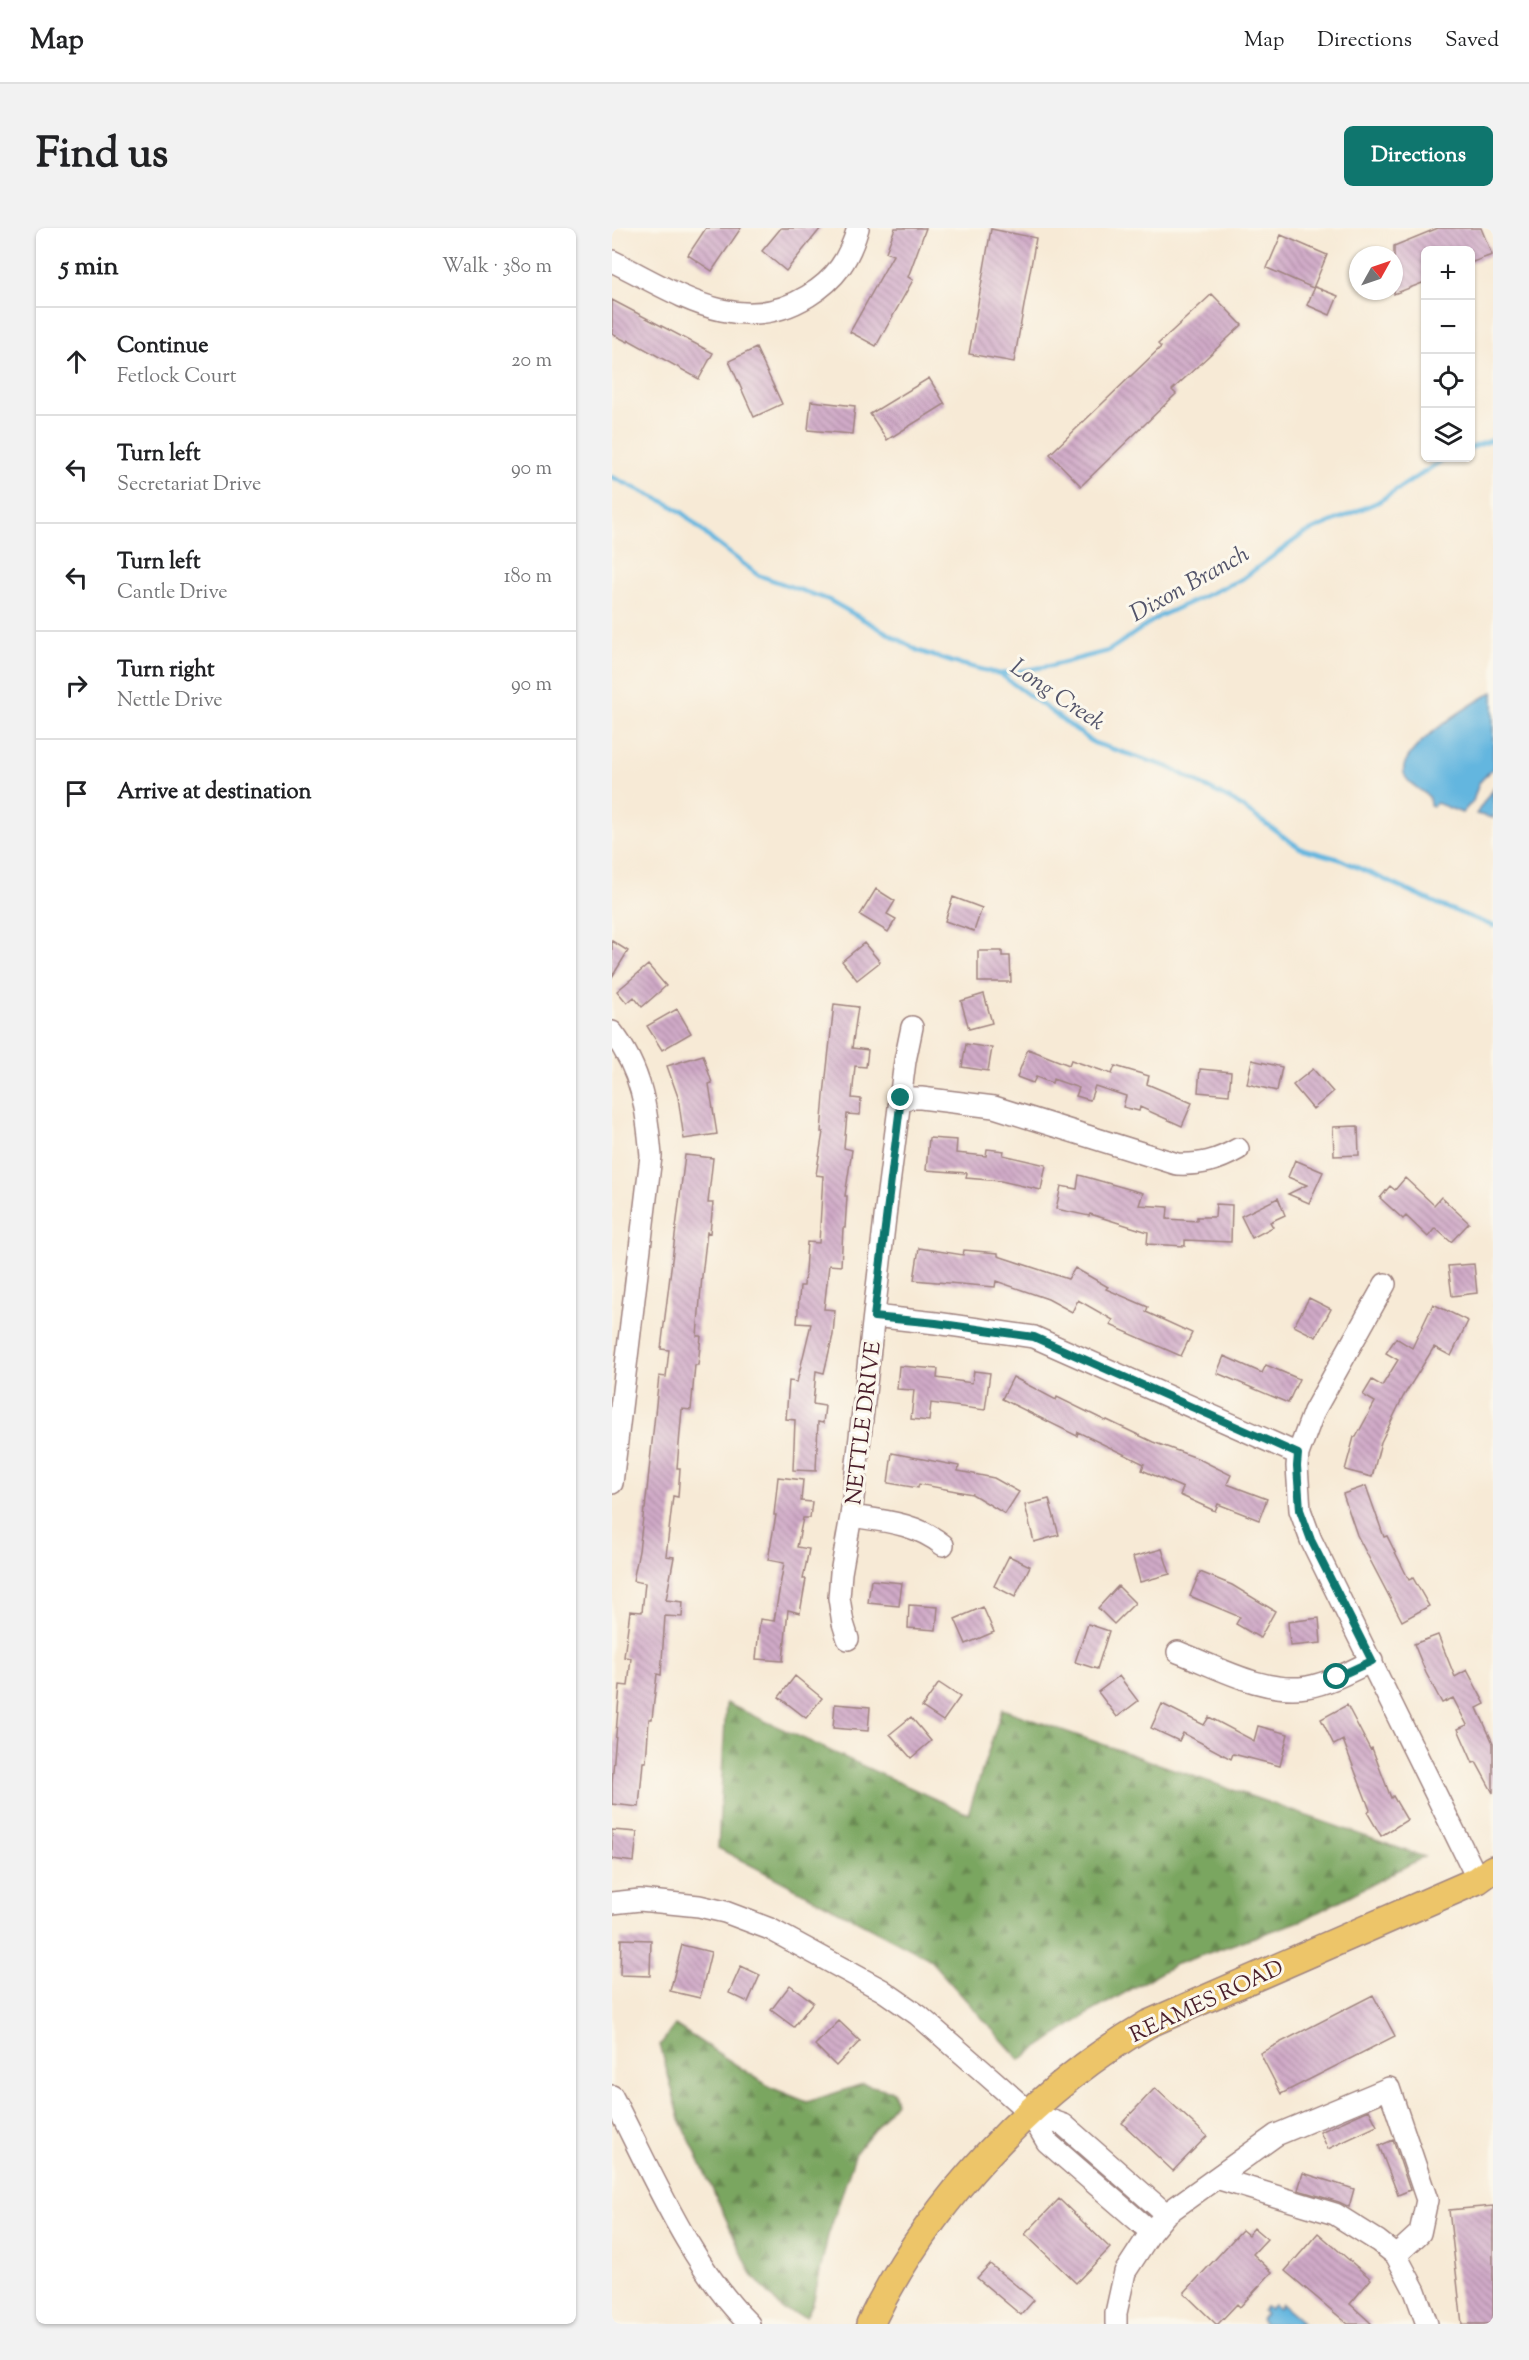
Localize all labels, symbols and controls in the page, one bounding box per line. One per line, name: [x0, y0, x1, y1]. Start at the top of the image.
text: Map: [30, 21, 84, 61]
text: Map: [1244, 26, 1284, 56]
text: Directions: [1317, 26, 1412, 56]
text: Saved: [1445, 26, 1499, 56]
text: Find us: [36, 126, 168, 186]
button: Directions: [1344, 126, 1493, 186]
north arrow: [1349, 246, 1403, 300]
map controls: [1421, 246, 1475, 462]
button: +: [1421, 246, 1475, 300]
text: 5 min: [60, 249, 119, 286]
text: Walk · 380 m: [442, 253, 552, 282]
button: −: [1421, 300, 1475, 354]
text: Continue: [117, 331, 208, 363]
icon: ahead: [60, 345, 93, 378]
text: 20 m: [511, 347, 552, 376]
button: locate: [1421, 354, 1475, 408]
text: Fetlock Court: [117, 363, 237, 392]
button: layers: [1421, 408, 1475, 462]
text: Turn left: [117, 439, 200, 471]
icon: left: [60, 453, 93, 486]
text: 90 m: [511, 455, 552, 484]
text: Secretariat Drive: [117, 471, 261, 500]
water label: Dixon Branch: [1124, 538, 1256, 632]
text: Turn left: [117, 547, 200, 579]
icon: left: [60, 561, 93, 594]
text: 180 m: [504, 563, 552, 592]
text: Cantle Drive: [117, 579, 228, 608]
water label: Long Creek: [1002, 651, 1111, 740]
text: Turn right: [117, 655, 214, 687]
icon: right: [60, 669, 93, 702]
text: 90 m: [511, 671, 552, 700]
text: Nettle Drive: [117, 687, 223, 716]
icon: arrive: [60, 777, 93, 810]
text: Arrive at destination: [117, 777, 312, 809]
route end: [887, 1084, 913, 1110]
street label: NETTLE DRIVE: [839, 1340, 891, 1507]
route start: [1323, 1663, 1349, 1689]
street label: REAMES ROAD: [1125, 1953, 1289, 2052]

